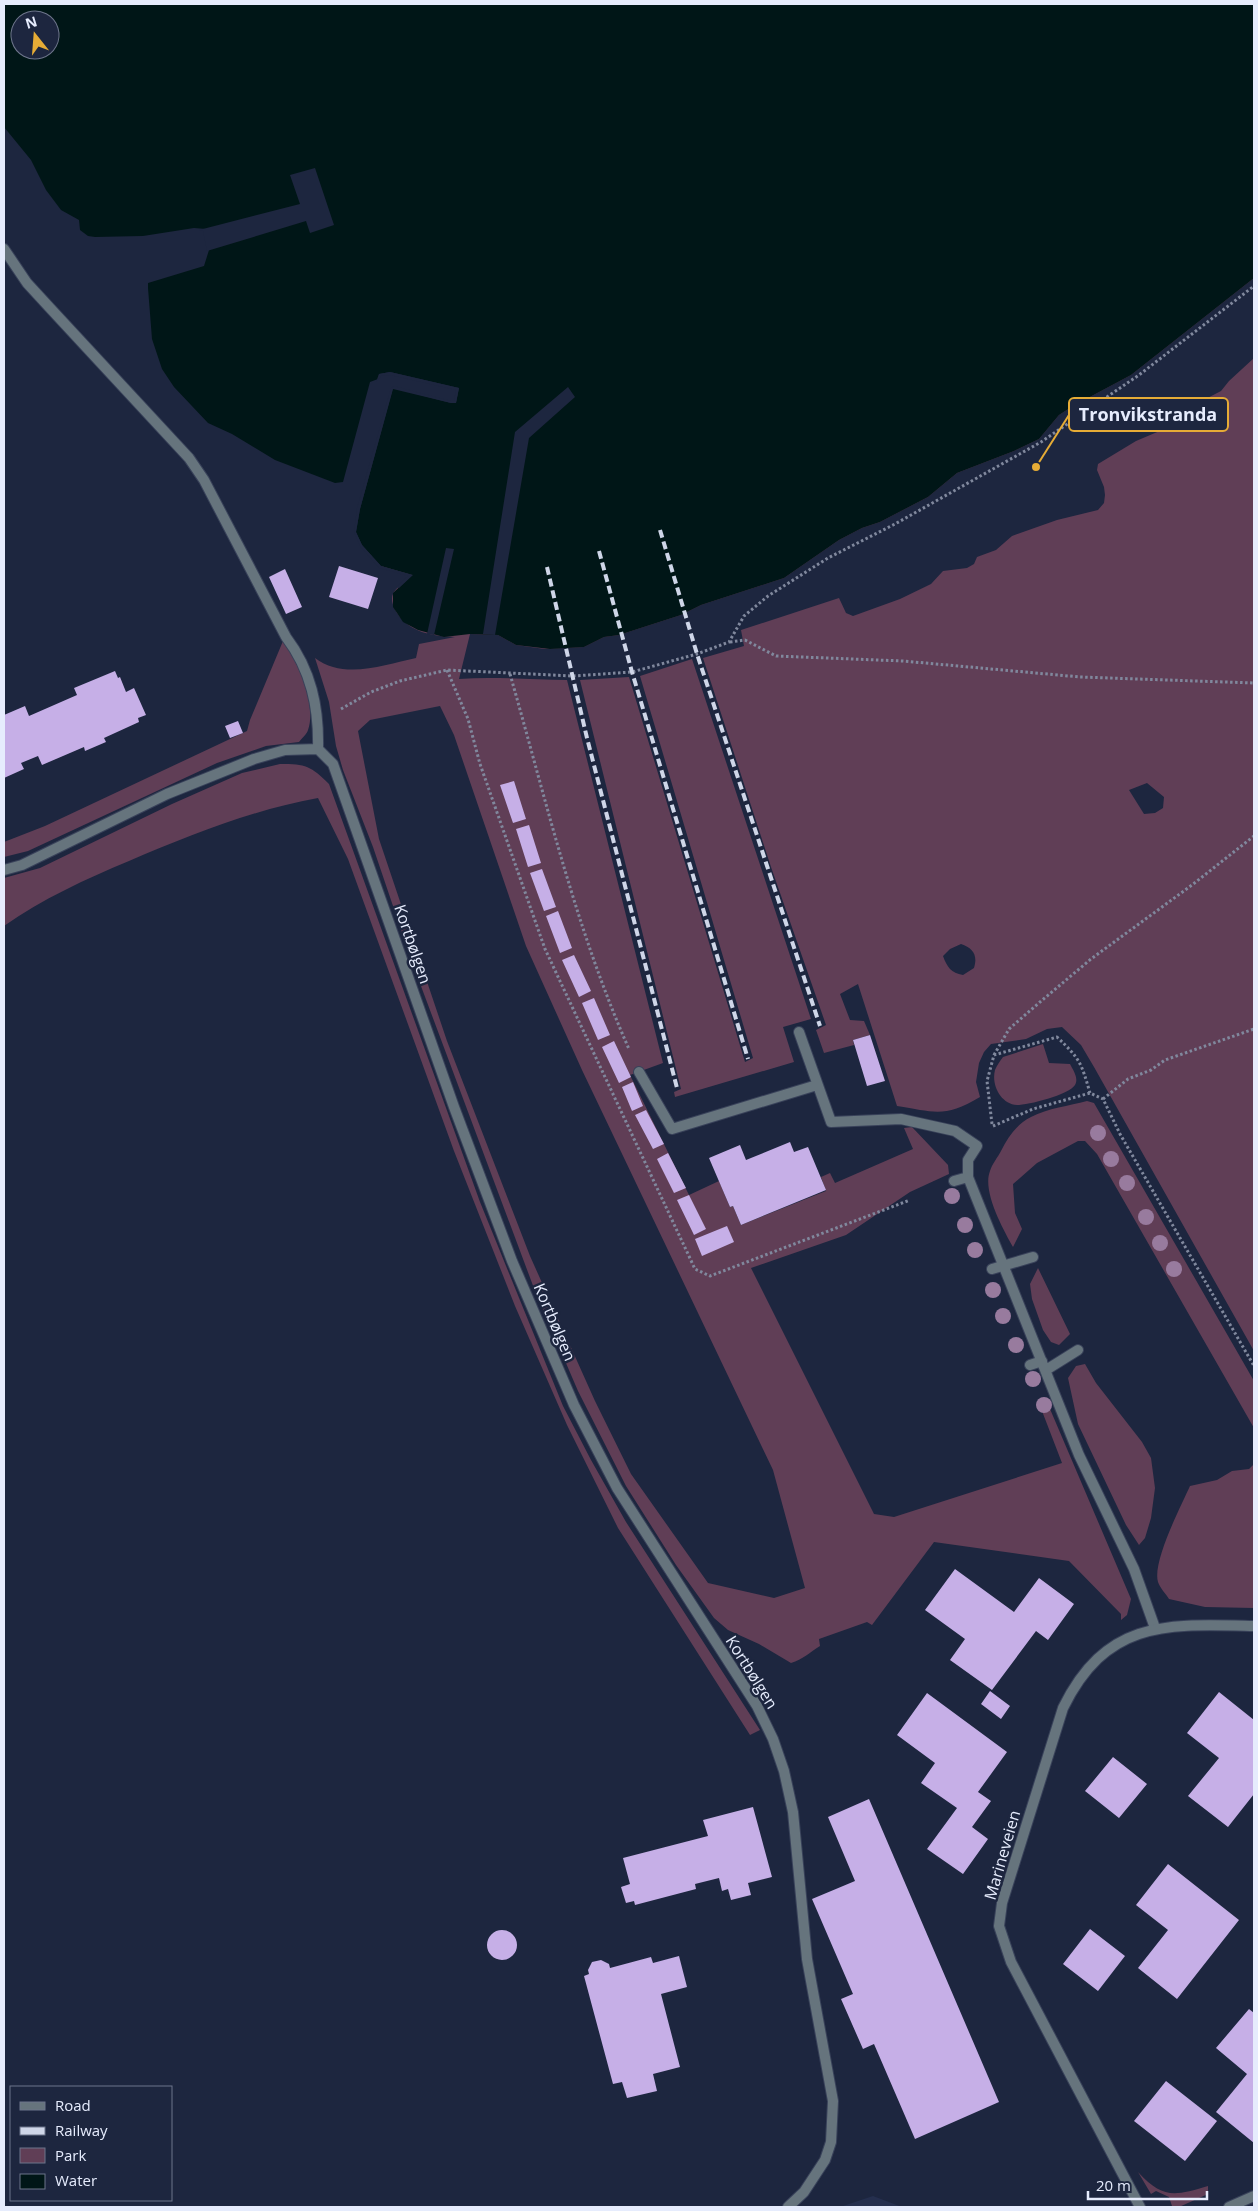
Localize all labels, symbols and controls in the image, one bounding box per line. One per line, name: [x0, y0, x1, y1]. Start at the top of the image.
north arrow: [10, 10, 60, 60]
text: N: [23, 11, 39, 33]
callout: Tronvikstranda: [1069, 398, 1228, 431]
text: Tronvikstranda: [1079, 402, 1217, 426]
street label: Kortbølgen: [389, 901, 437, 987]
street label: Kortbølgen: [529, 1280, 581, 1364]
street label: Kortbølgen: [721, 1631, 783, 1713]
street label: Marineveien: [979, 1808, 1025, 1902]
legend: [10, 2086, 172, 2201]
text: Road: [55, 2095, 91, 2115]
text: Railway: [55, 2120, 108, 2140]
text: Park: [55, 2145, 86, 2165]
scale bar: [1088, 2168, 1207, 2200]
text: Water: [55, 2170, 97, 2190]
text: 20 m: [1096, 2175, 1131, 2195]

